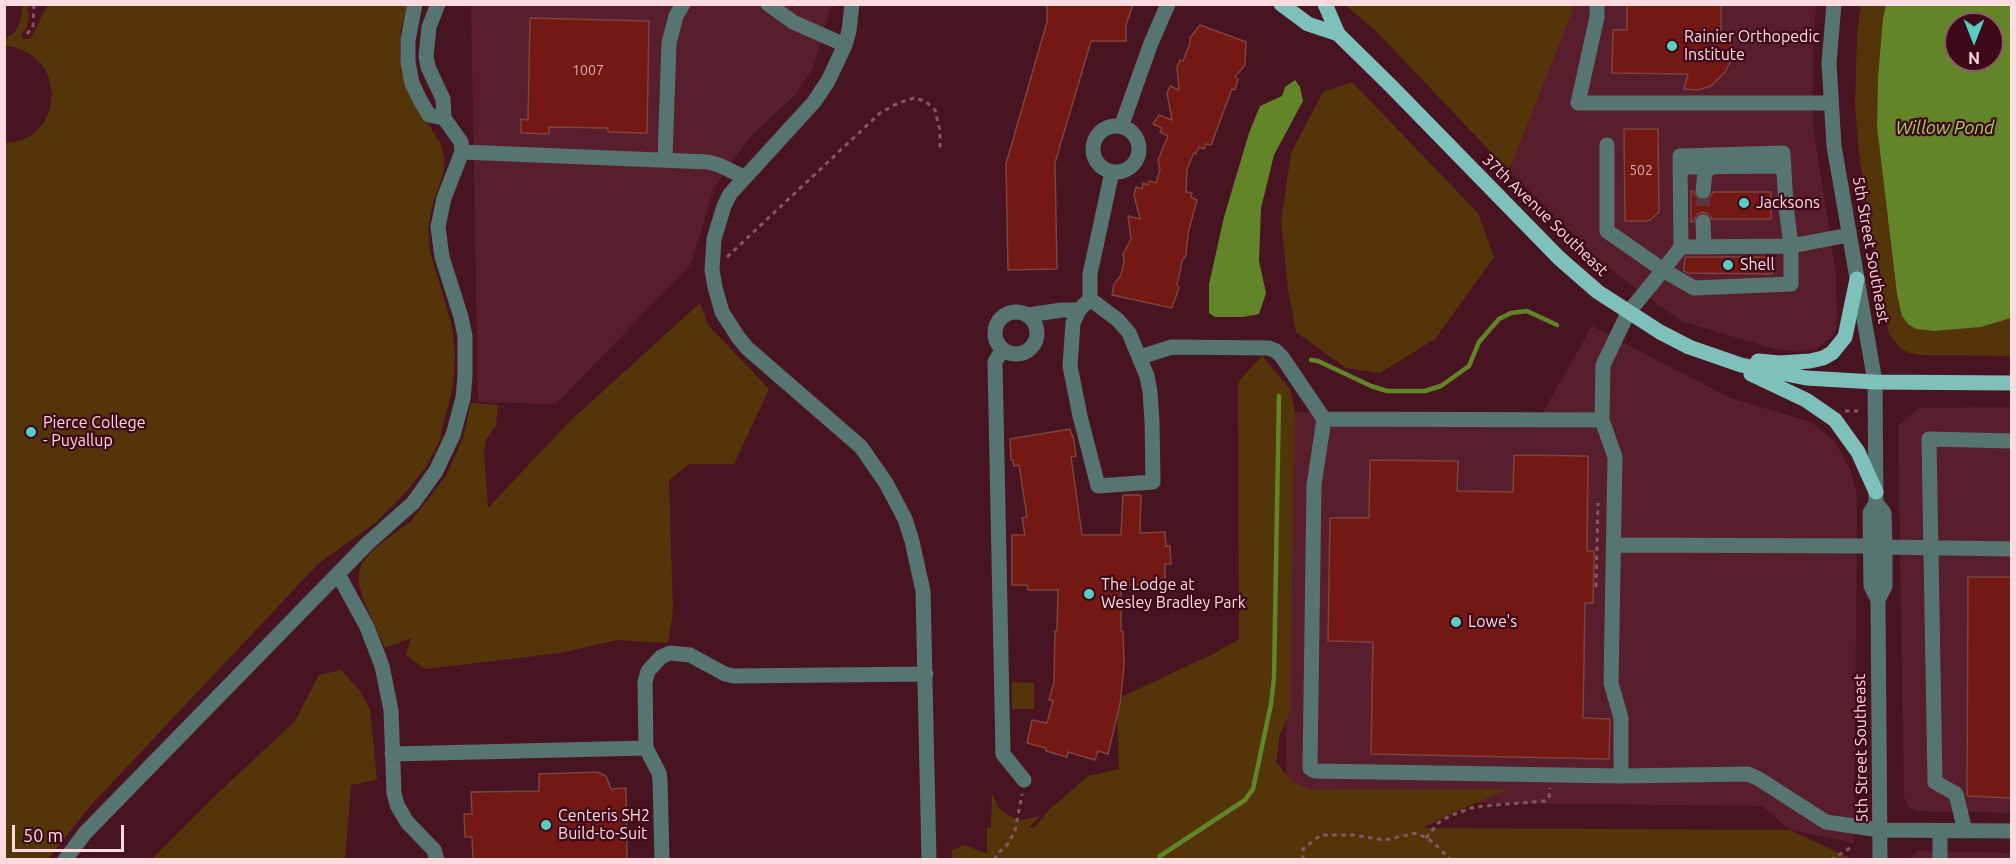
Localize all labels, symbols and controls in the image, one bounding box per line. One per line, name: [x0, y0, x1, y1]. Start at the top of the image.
north arrow: [1944, 12, 2004, 72]
place label: Rainier Orthopedic Institute: [1684, 27, 1820, 65]
marker: Rainier Orthopedic Institute: [1665, 39, 1679, 53]
text: N: [1968, 49, 1980, 67]
house number: 1007: [572, 62, 604, 78]
water label: Willow Pond: [1896, 117, 1994, 139]
street label: 37th Avenue Southeast: [1478, 150, 1612, 280]
house number: 502: [1629, 162, 1653, 178]
street label: 5th Street Southeast: [1849, 175, 1893, 325]
place label: Jacksons: [1756, 193, 1820, 213]
marker: Jacksons: [1737, 196, 1751, 210]
place label: Shell: [1740, 255, 1775, 275]
marker: Shell: [1721, 258, 1735, 272]
place label: Pierce College - Puyallup: [43, 413, 146, 451]
marker: Pierce College - Puyallup: [24, 425, 38, 439]
place label: The Lodge at Wesley Bradley Park: [1101, 575, 1246, 613]
marker: The Lodge at Wesley Bradley Park: [1082, 587, 1096, 601]
place label: Lowe's: [1468, 612, 1517, 632]
marker: Lowe's: [1449, 615, 1463, 629]
street label: 5th Street Southeast: [1850, 673, 1872, 823]
place label: Centeris SH2 Build-to-Suit: [558, 806, 650, 844]
scale bar: [15, 813, 128, 851]
marker: Centeris SH2 Build-to-Suit: [539, 818, 553, 832]
text: 50 m: [23, 825, 63, 845]

